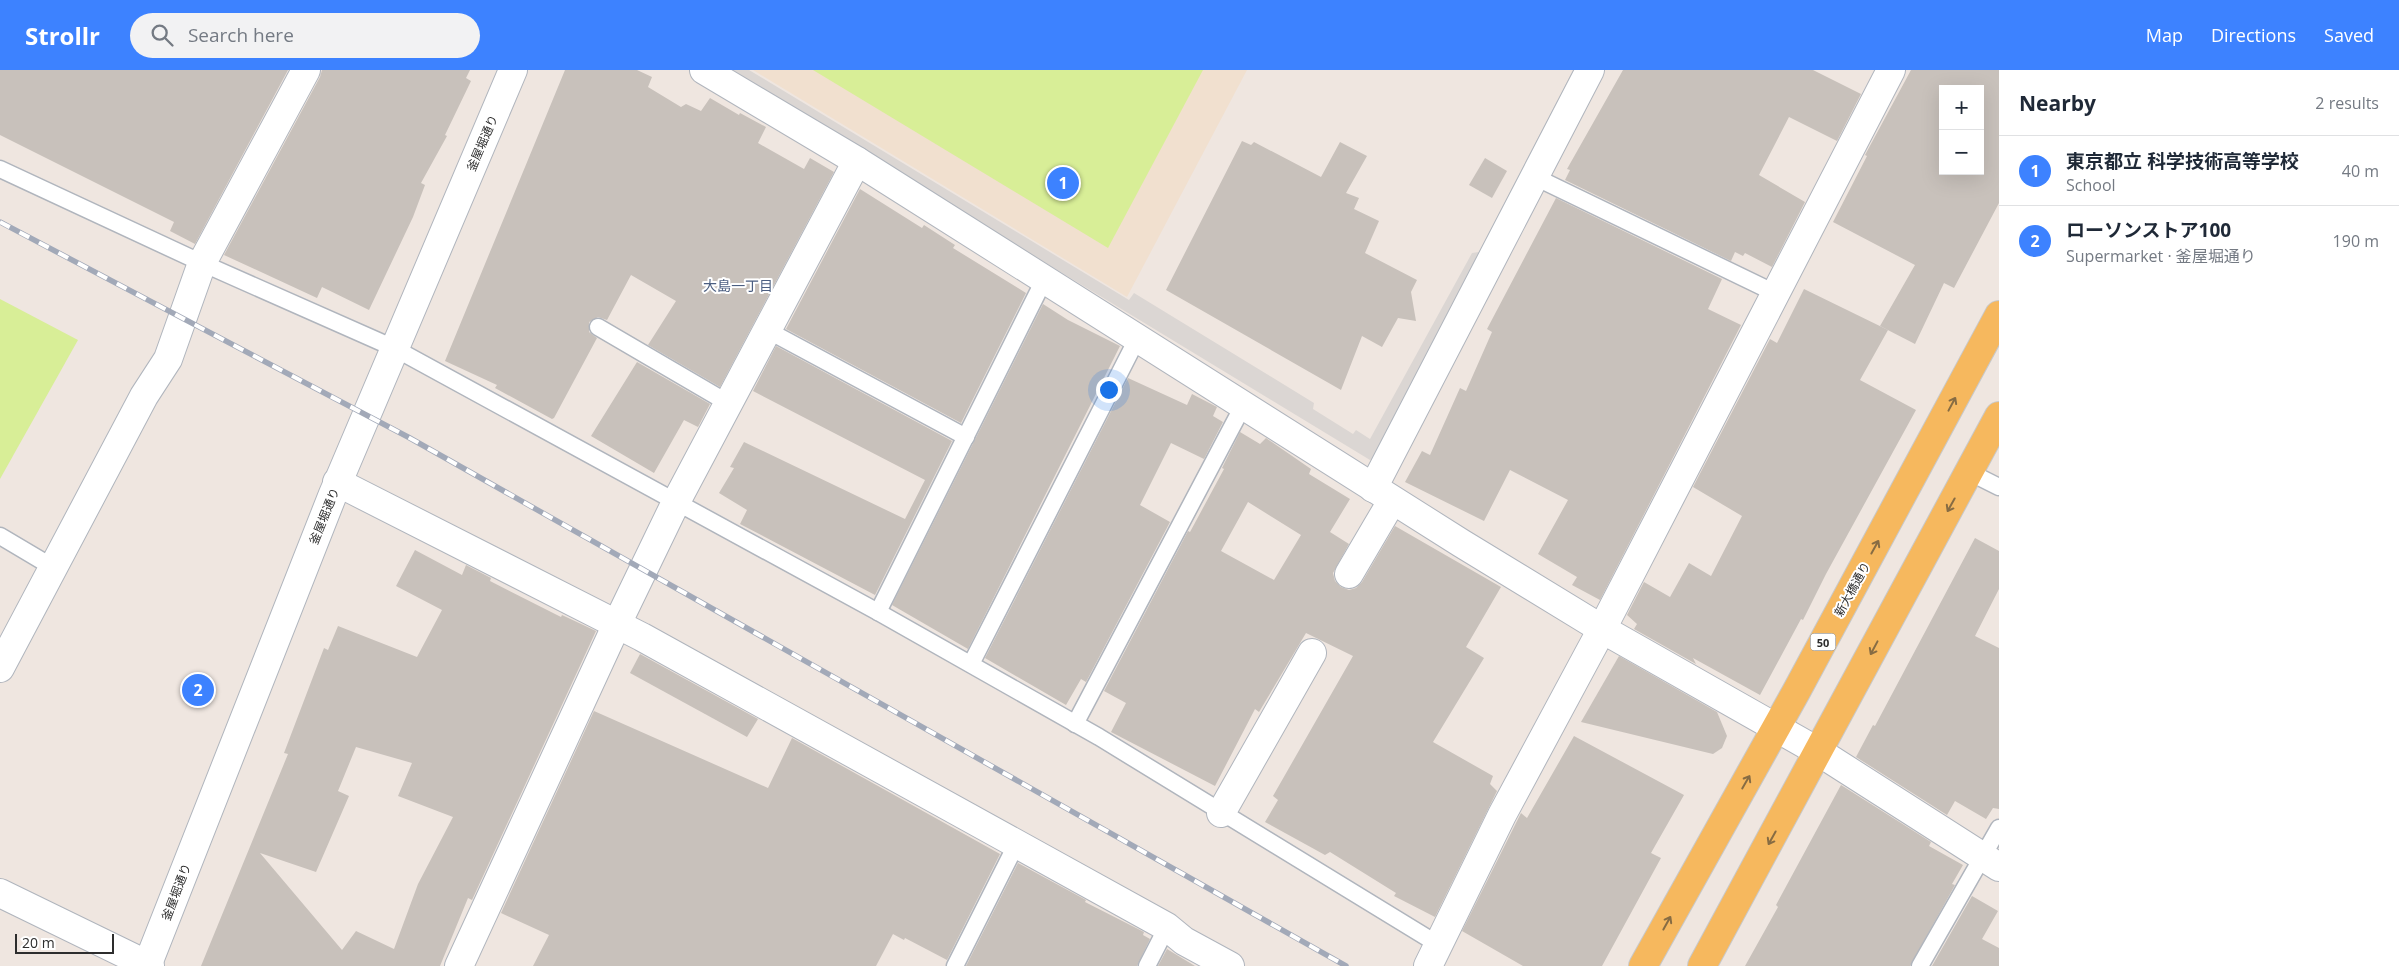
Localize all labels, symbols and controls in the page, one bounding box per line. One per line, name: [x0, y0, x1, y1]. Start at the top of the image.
search box: [130, 13, 480, 58]
text: Strollr: [25, 19, 100, 52]
icon: search: [148, 21, 176, 49]
text: Search here: [188, 22, 294, 48]
text: Map: [2146, 23, 2183, 47]
text: Directions: [2211, 23, 2296, 47]
text: Saved: [2324, 23, 2374, 47]
map controls: [1939, 85, 1984, 175]
button: +: [1939, 85, 1984, 130]
text: Nearby: [2019, 89, 2096, 117]
text: 2 results: [2315, 92, 2379, 114]
street label: 釜屋堀通り: [462, 112, 502, 174]
button: −: [1939, 130, 1984, 175]
text: 東京都立 科学技術高等学校: [2066, 148, 2299, 174]
text: 1: [2030, 160, 2040, 182]
text: 40 m: [2342, 160, 2379, 182]
pin: 1: [1047, 164, 1079, 202]
text: School: [2066, 174, 2116, 196]
text: ローソンストア100: [2066, 217, 2231, 243]
text: 2: [2030, 230, 2040, 252]
text: 190 m: [2333, 230, 2379, 252]
text: Supermarket · 釜屋堀通り: [2066, 245, 2256, 267]
district label: 大島一丁目: [703, 276, 773, 295]
your location: [1096, 377, 1122, 403]
one-way arrow: [1948, 397, 1957, 412]
street label: 釜屋堀通り: [305, 485, 343, 547]
one-way arrow: [1945, 497, 1955, 512]
one-way arrow: [1870, 540, 1880, 555]
street label: 新大橋通り: [1830, 559, 1874, 619]
road number: 50: [1810, 634, 1836, 650]
one-way arrow: [1869, 641, 1879, 656]
pin: 2: [182, 671, 214, 709]
one-way arrow: [1741, 774, 1751, 789]
one-way arrow: [1767, 830, 1776, 845]
street label: 釜屋堀通り: [157, 861, 195, 923]
one-way arrow: [1662, 916, 1672, 931]
scale bar: [15, 931, 114, 954]
text: 20 m: [22, 933, 55, 952]

